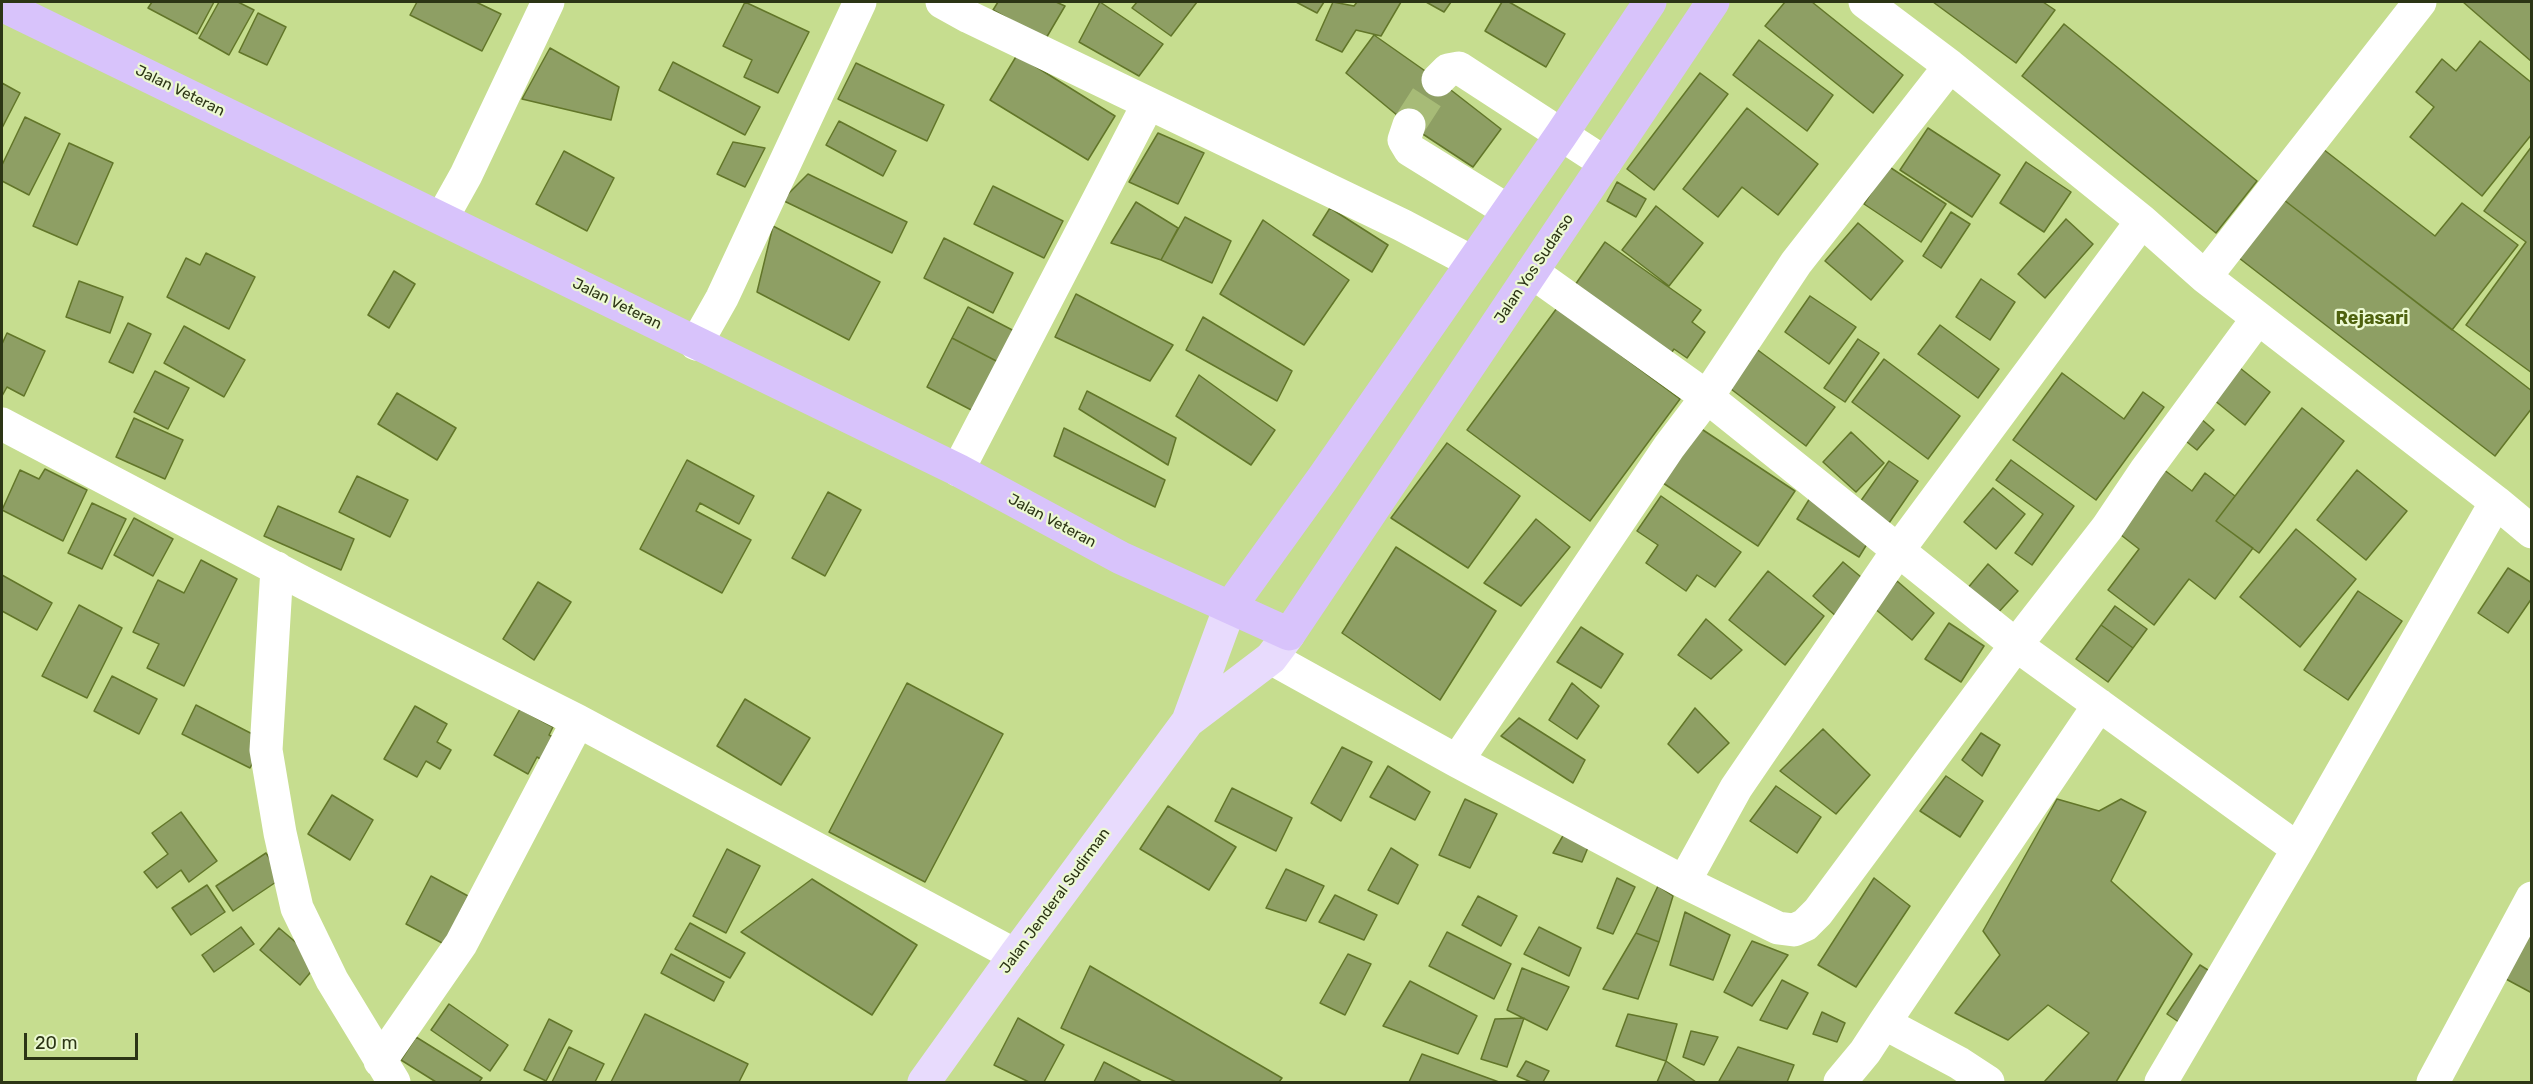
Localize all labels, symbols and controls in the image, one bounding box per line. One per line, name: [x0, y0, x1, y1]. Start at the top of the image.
street label: Jalan Veteran: [132, 62, 228, 120]
street label: Jalan Yos Sudarso: [1491, 211, 1577, 327]
street label: Jalan Veteran: [569, 275, 665, 333]
district label: Rejasari: [2336, 308, 2408, 330]
street label: Jalan Veteran: [1005, 490, 1099, 552]
street label: Jalan Jenderal Sudirman: [996, 825, 1114, 977]
scale bar: [27, 1021, 141, 1059]
text: 20 m: [35, 1032, 77, 1054]

